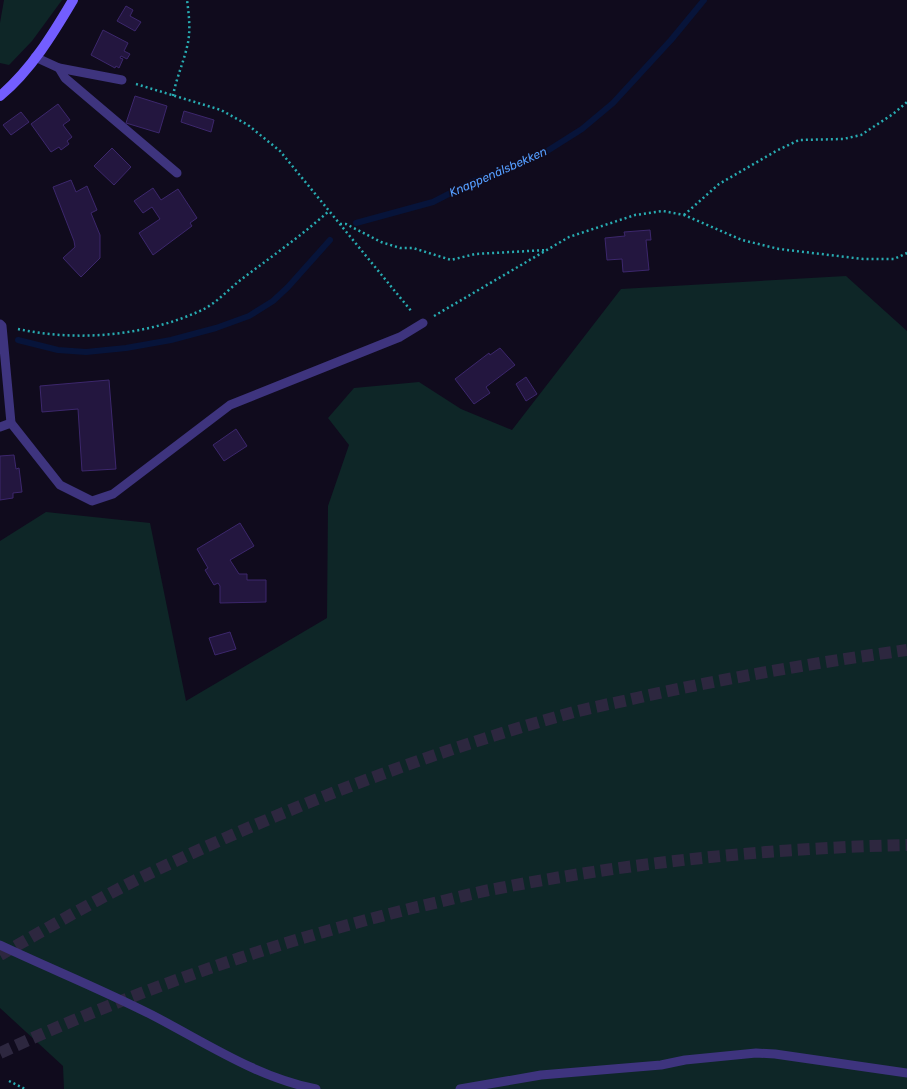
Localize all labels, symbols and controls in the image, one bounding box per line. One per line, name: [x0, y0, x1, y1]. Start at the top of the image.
water label: Knappenålsbekken: [447, 144, 549, 200]

